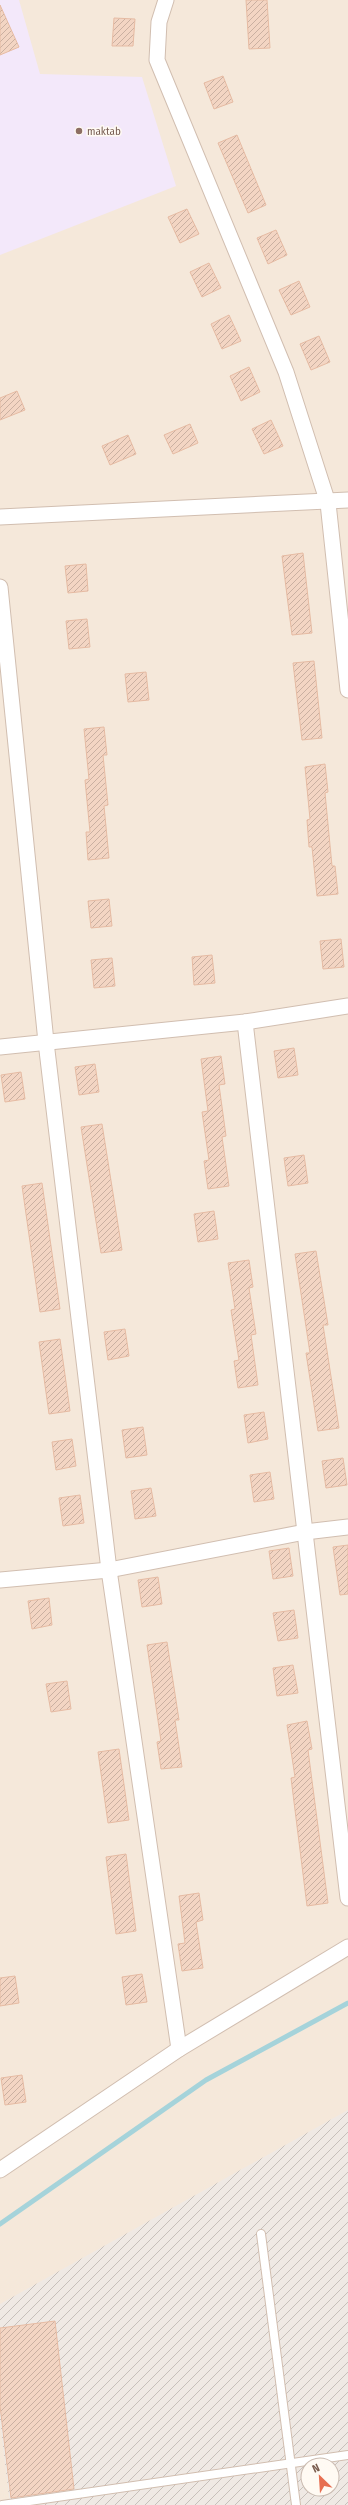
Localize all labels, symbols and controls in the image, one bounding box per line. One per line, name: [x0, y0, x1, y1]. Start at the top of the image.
place label: maktab: [87, 125, 121, 138]
marker: maktab: [74, 126, 84, 136]
north arrow: [300, 2457, 340, 2497]
text: N: [310, 2461, 322, 2476]

